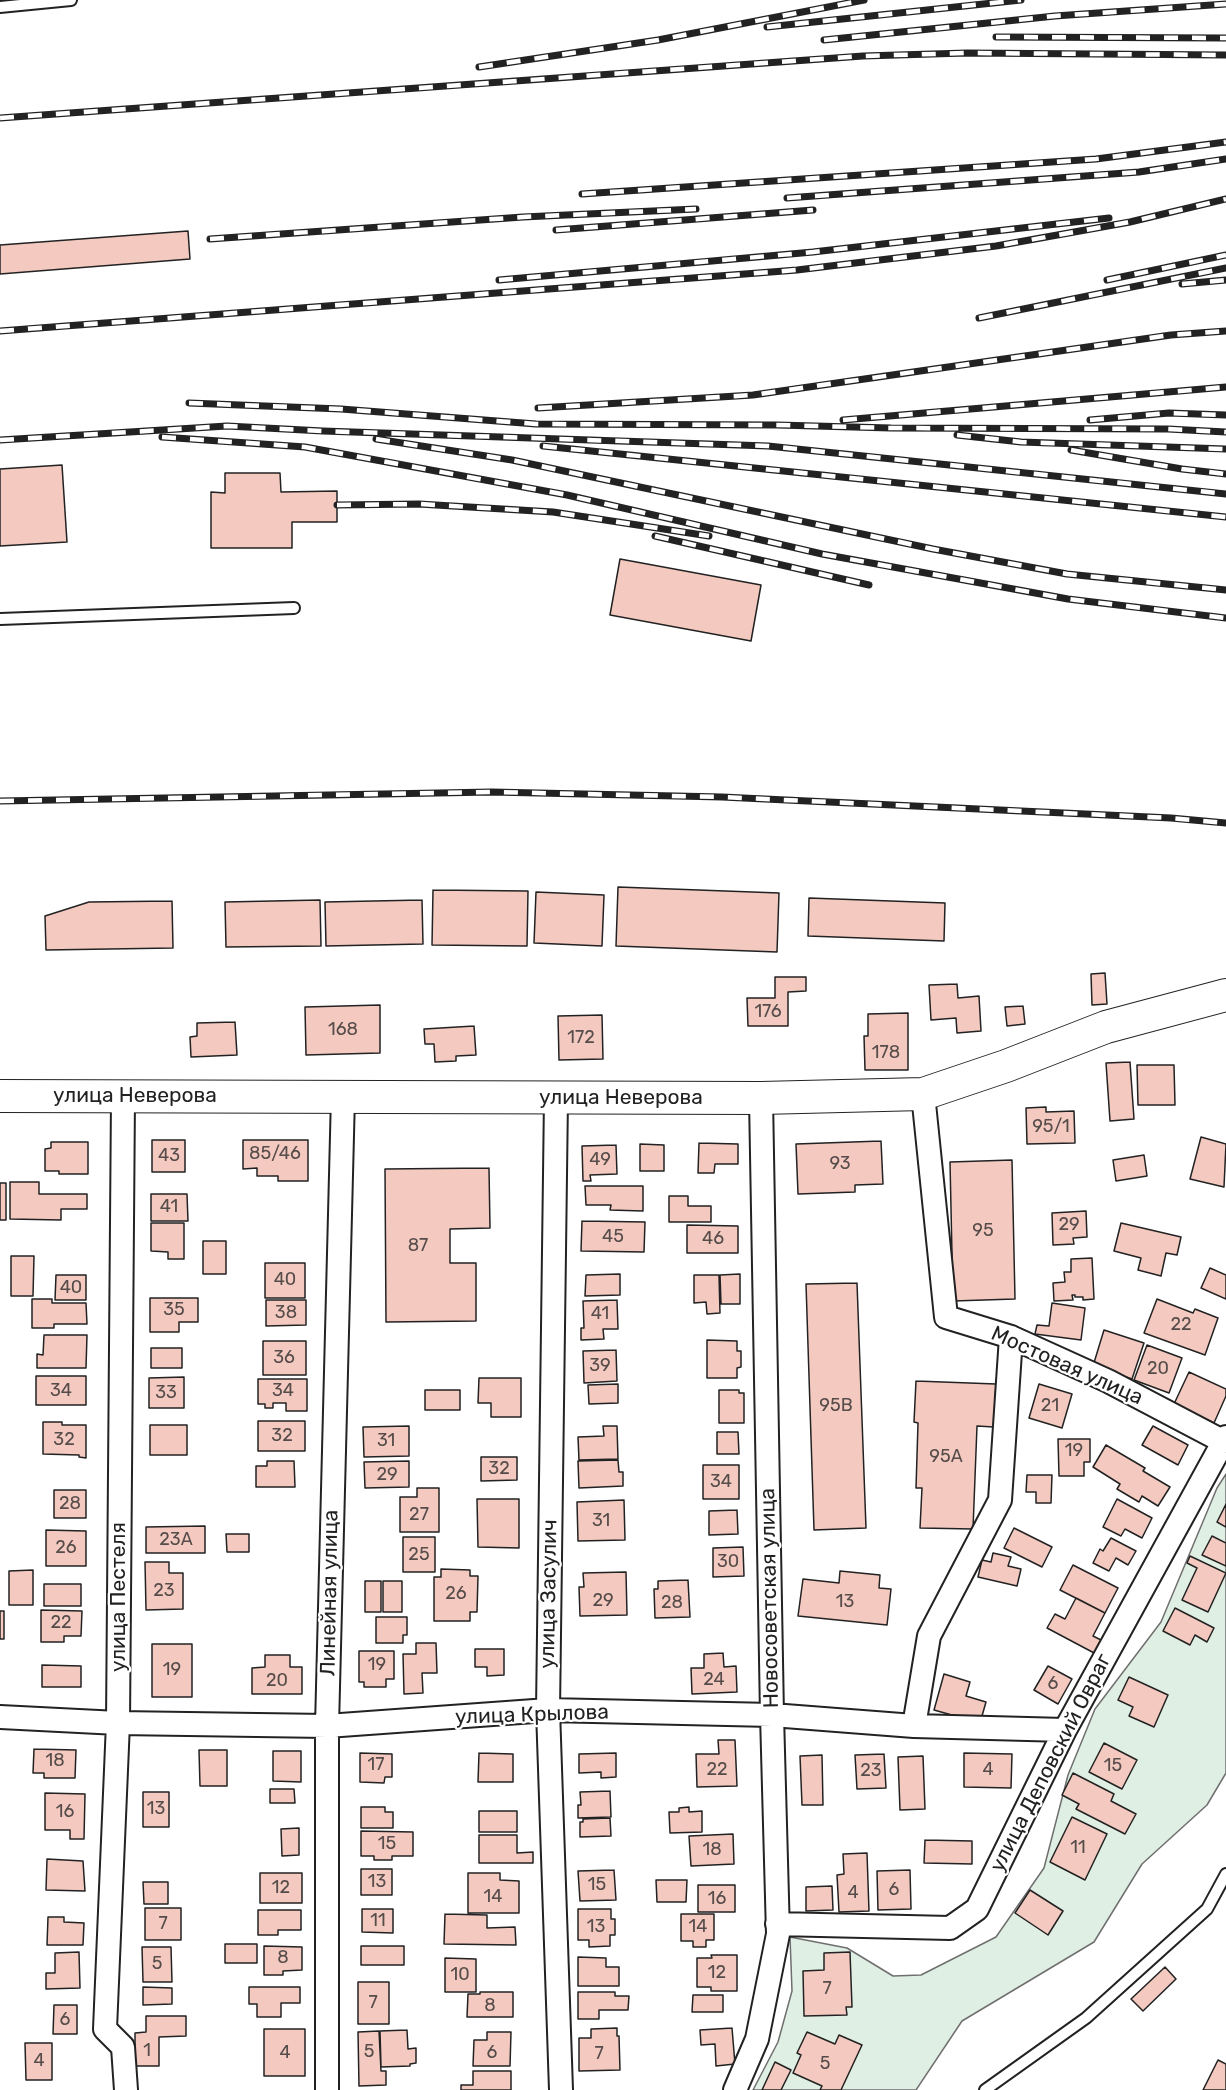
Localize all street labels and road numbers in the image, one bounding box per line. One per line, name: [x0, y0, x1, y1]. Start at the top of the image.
street label: улица Неверова: [53, 1083, 217, 1109]
street label: улица Неверова: [539, 1085, 703, 1111]
street label: Мостовая улица: [987, 1321, 1147, 1411]
street label: Новосоветская улица: [755, 1488, 785, 1708]
street label: Линейная улица: [316, 1510, 344, 1676]
street label: улица Засулич: [535, 1519, 563, 1669]
street label: улица Пестеля: [106, 1522, 132, 1672]
street label: улица Деповский Овраг: [985, 1650, 1117, 1876]
street label: улица Крылова: [455, 1700, 609, 1730]

